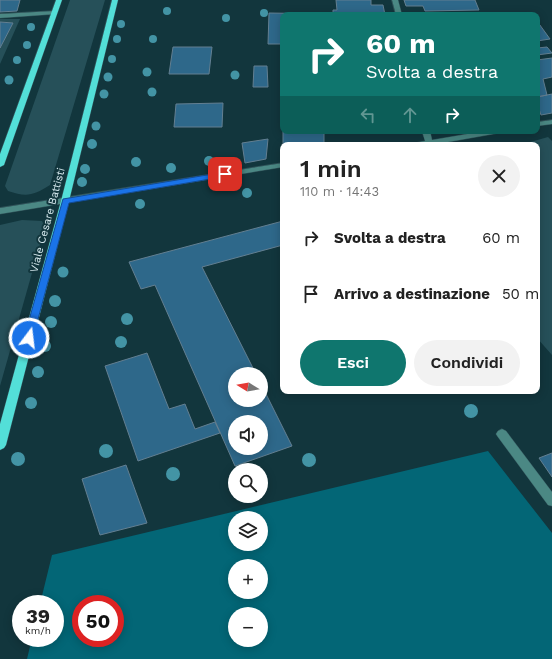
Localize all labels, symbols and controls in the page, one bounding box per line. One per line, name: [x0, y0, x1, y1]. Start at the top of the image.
text: 60 m: [366, 27, 436, 60]
icon: right: [300, 28, 352, 80]
text: Svolta a destra: [366, 61, 498, 82]
icon: left: [357, 104, 379, 126]
icon: ahead: [399, 104, 421, 126]
icon: right: [441, 104, 463, 126]
text: 1 min: [300, 155, 362, 183]
button: close: [478, 155, 520, 197]
pin: [208, 157, 242, 191]
icon: arrive: [214, 163, 236, 185]
street label: Viale Cesare Battisti: [27, 166, 68, 274]
text: 110 m · 14:43: [300, 184, 379, 199]
icon: right: [300, 227, 322, 249]
text: Svolta a destra: [334, 229, 446, 247]
text: 60 m: [482, 229, 520, 247]
icon: arrive: [300, 283, 322, 305]
text: Arrivo a destinazione: [334, 285, 490, 303]
text: 50 m: [502, 285, 539, 303]
position arrow: [8, 317, 50, 359]
button: Esci: [300, 340, 406, 386]
button: Condividi: [414, 340, 520, 386]
north arrow: [228, 367, 268, 407]
map controls: [228, 367, 268, 647]
button: sound: [228, 415, 268, 455]
button: search: [228, 463, 268, 503]
button: layers: [228, 511, 268, 551]
button: +: [228, 559, 268, 599]
speed limit sign: 50: [72, 595, 124, 647]
text: 39: [26, 604, 50, 628]
button: −: [228, 607, 268, 647]
text: km/h: [25, 625, 51, 636]

